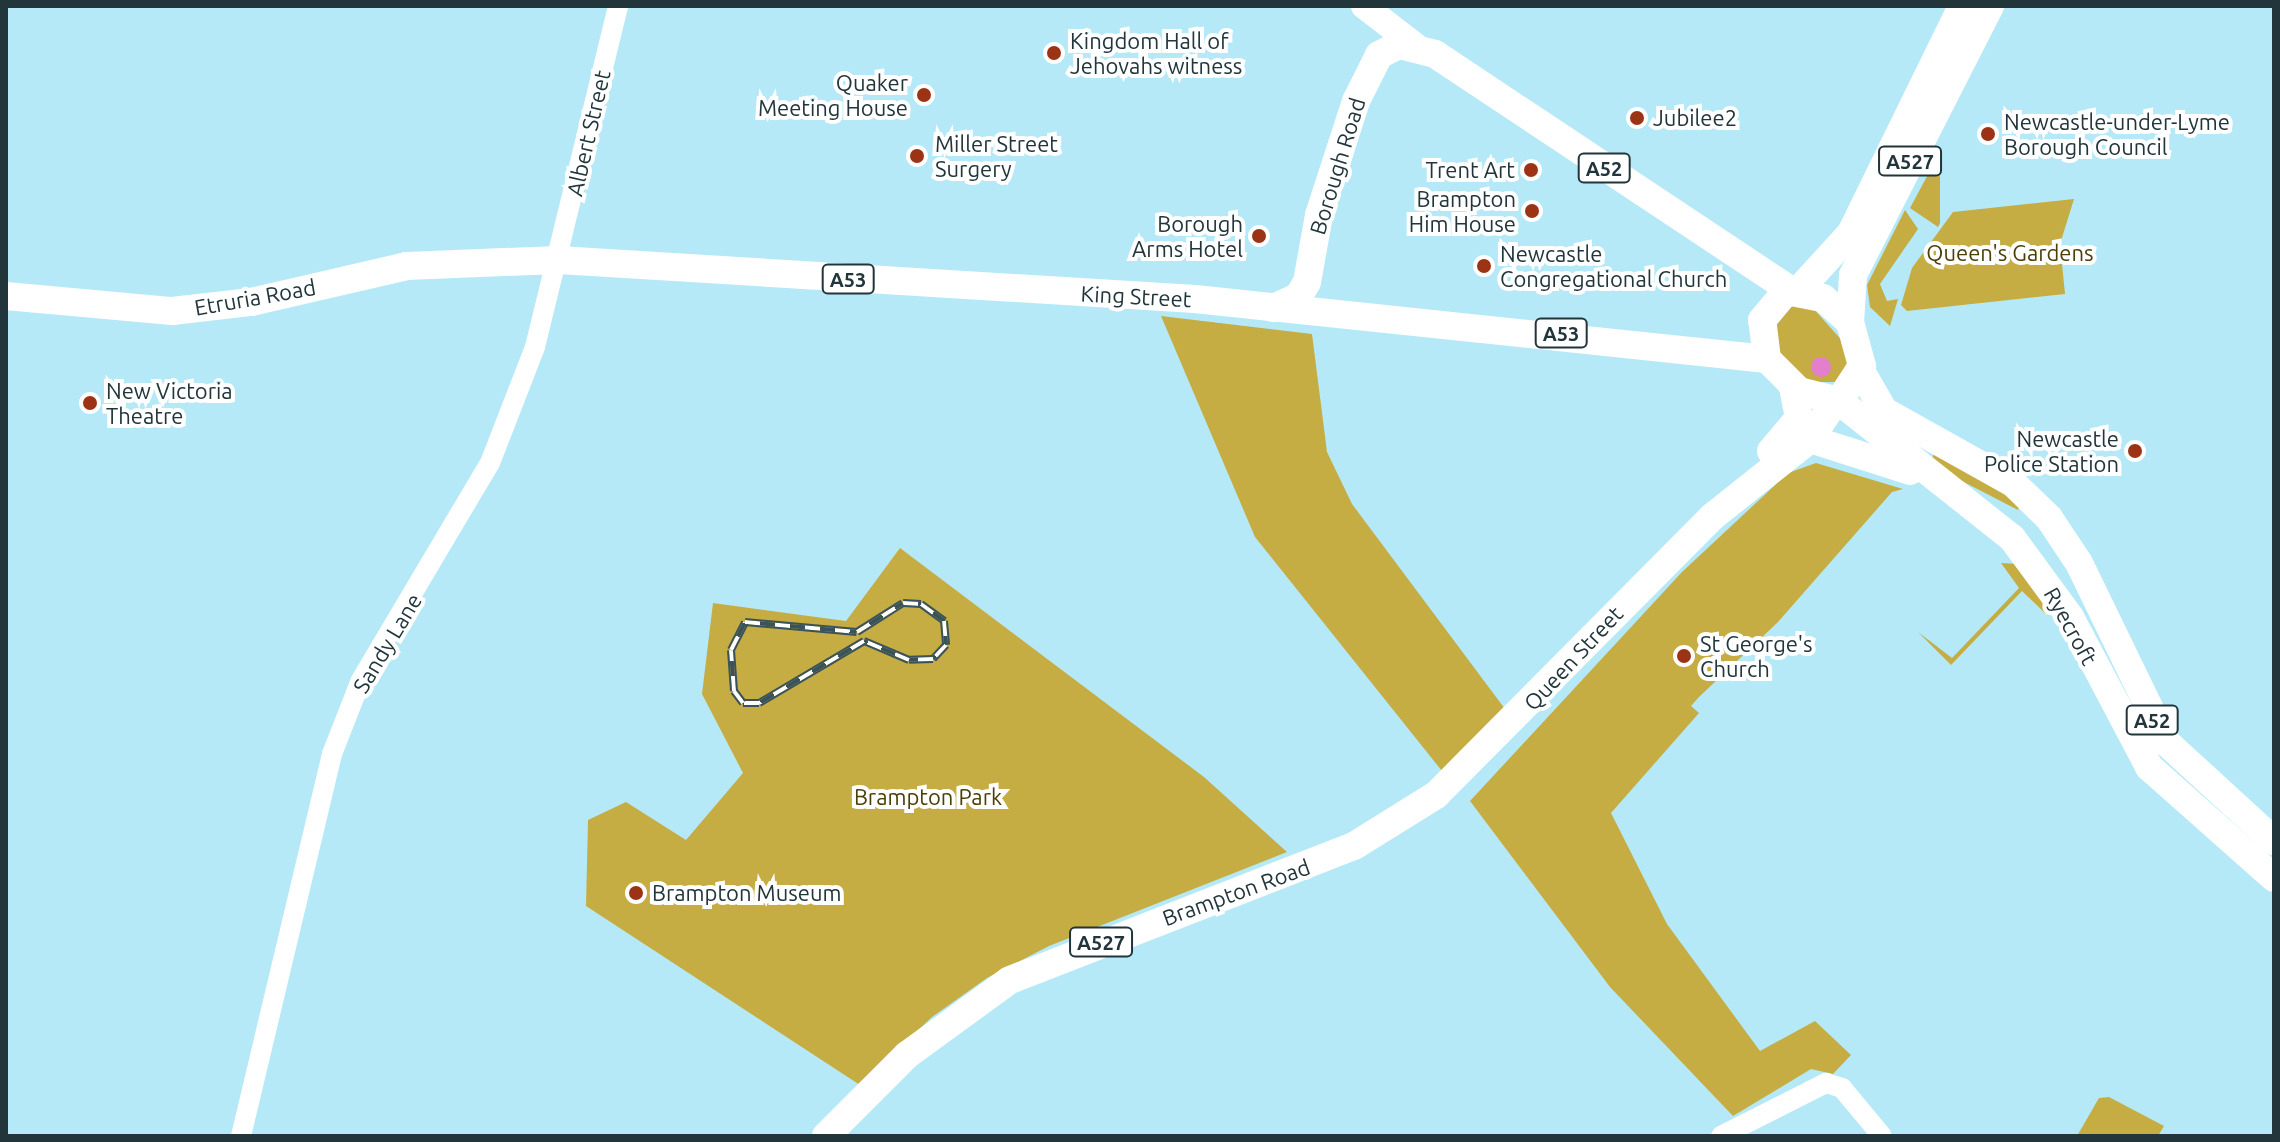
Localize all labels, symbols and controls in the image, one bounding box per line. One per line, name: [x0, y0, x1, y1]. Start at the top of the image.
place label: Kingdom Hall of Jehovahs witness: [1070, 27, 1242, 78]
marker: Kingdom Hall of Jehovahs witness: [1045, 44, 1063, 62]
street label: Albert Street: [561, 67, 615, 199]
place label: Quaker Meeting House: [758, 69, 908, 120]
marker: Quaker Meeting House: [915, 86, 933, 104]
street label: Borough Road: [1304, 94, 1370, 238]
place label: Jubilee2: [1653, 105, 1737, 131]
place label: Newcastle-under-Lyme Borough Council: [2004, 108, 2230, 160]
marker: Jubilee2: [1628, 109, 1646, 127]
marker: Newcastle-under-Lyme Borough Council: [1979, 125, 1997, 143]
place label: Miller Street Surgery: [935, 130, 1058, 182]
marker: Miller Street Surgery: [906, 145, 928, 167]
road number: A527: [1878, 145, 1942, 177]
road number: A52: [1576, 152, 1632, 184]
place label: Trent Art: [1426, 157, 1515, 183]
marker: Trent Art: [1522, 161, 1540, 179]
place label: Brampton Him House: [1409, 185, 1516, 236]
marker: Brampton Him House: [1523, 202, 1541, 220]
place label: Borough Arms Hotel: [1132, 210, 1243, 262]
marker: Borough Arms Hotel: [1250, 227, 1268, 245]
place label: Newcastle Congregational Church: [1500, 240, 1727, 292]
park label: Queen's Gardens: [1926, 240, 2094, 266]
marker: Newcastle Congregational Church: [1475, 257, 1493, 275]
road number: A53: [820, 263, 876, 295]
street label: Etruria Road: [192, 273, 318, 321]
street label: King Street: [1080, 280, 1192, 312]
road number: A53: [1533, 317, 1589, 349]
place label: New Victoria Theatre: [106, 377, 233, 428]
marker: New Victoria Theatre: [81, 394, 99, 412]
place label: Newcastle Police Station: [1984, 425, 2119, 476]
marker: Newcastle Police Station: [2126, 442, 2144, 460]
street label: Ryecroft: [2039, 582, 2103, 670]
street label: Sandy Lane: [347, 589, 427, 697]
street label: Queen Street: [1518, 600, 1628, 716]
place label: St George's Church: [1700, 630, 1812, 682]
marker: St George's Church: [1675, 647, 1693, 665]
road number: A52: [2124, 704, 2180, 736]
park label: Brampton Park: [854, 784, 1002, 810]
street label: Brampton Road: [1159, 853, 1313, 931]
place label: Brampton Museum: [652, 880, 841, 906]
marker: Brampton Museum: [627, 884, 645, 902]
road number: A527: [1069, 926, 1133, 958]

